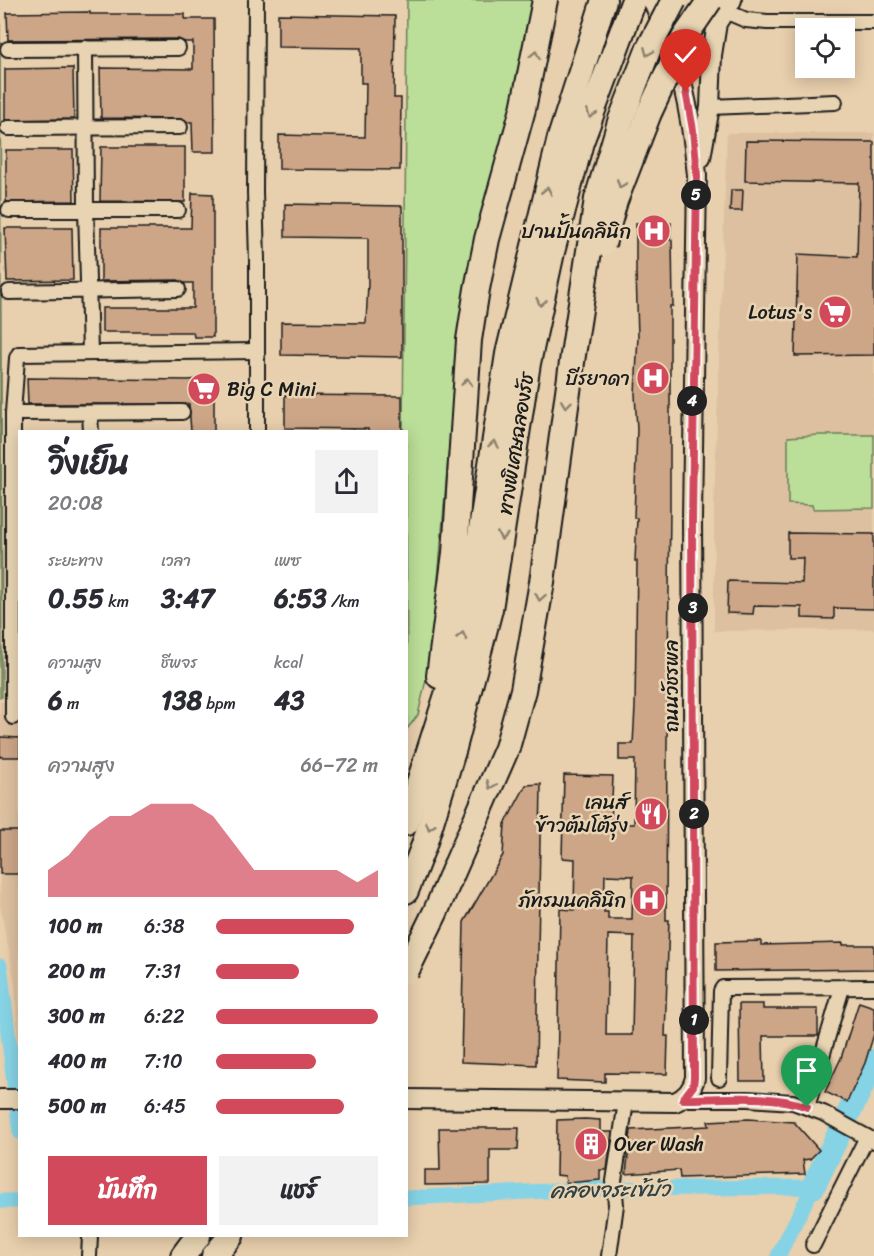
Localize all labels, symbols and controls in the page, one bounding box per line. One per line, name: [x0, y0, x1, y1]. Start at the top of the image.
map controls: [795, 18, 855, 78]
button: locate: [795, 18, 855, 78]
pin: [660, 29, 711, 91]
icon: check: [669, 38, 702, 71]
one-way arrow: [643, 46, 655, 57]
one-way arrow: [528, 50, 541, 60]
one-way arrow: [586, 108, 599, 119]
one-way arrow: [616, 179, 629, 189]
pin: 5: [681, 180, 711, 210]
text: 5: [691, 180, 701, 209]
one-way arrow: [540, 186, 553, 196]
place label: ปานปั้นคลินิก: [522, 213, 631, 249]
hospital icon: ปานปั้นคลินิก: [636, 213, 672, 249]
supermarket icon: Lotus's: [817, 294, 853, 330]
place label: Lotus's: [748, 295, 813, 330]
one-way arrow: [535, 297, 548, 307]
hospital icon: บีรยาดา: [635, 360, 671, 396]
place label: บีรยาดา: [565, 361, 630, 396]
street label: ทางพิเศษฉลองรัช: [488, 368, 545, 518]
supermarket icon: Big C Mini: [186, 371, 222, 407]
place label: Big C Mini: [227, 372, 317, 407]
one-way arrow: [460, 377, 473, 386]
pin: 4: [677, 386, 707, 416]
text: 4: [687, 386, 697, 415]
one-way arrow: [561, 400, 573, 409]
text: วิ่งเย็น: [48, 434, 129, 492]
one-way arrow: [487, 439, 500, 449]
button: share: [315, 450, 378, 513]
text: 20:08: [48, 486, 103, 521]
one-way arrow: [496, 531, 508, 540]
text: ระยะทาง: [48, 546, 103, 575]
text: เวลา: [161, 546, 191, 575]
text: เพซ: [274, 546, 300, 575]
text: 0.55: [48, 575, 104, 621]
text: 3:47: [161, 575, 214, 621]
text: 6:53: [274, 575, 327, 621]
text: km: [104, 587, 129, 616]
text: /km: [327, 587, 360, 616]
one-way arrow: [534, 592, 547, 602]
pin: 3: [678, 593, 708, 623]
text: 3: [689, 593, 697, 622]
one-way arrow: [455, 631, 468, 641]
street label: ถนนวัชรพล: [654, 639, 689, 733]
text: ความสูง: [48, 648, 101, 677]
text: ชีพจร: [161, 648, 198, 677]
text: kcal: [274, 648, 303, 677]
text: 6: [48, 677, 63, 723]
text: 138: [161, 677, 202, 723]
text: 43: [274, 677, 305, 723]
text: m: [63, 689, 79, 718]
text: bpm: [202, 689, 236, 718]
text: ความสูง: [48, 748, 114, 783]
text: 66–72 m: [300, 748, 378, 783]
one-way arrow: [486, 779, 498, 790]
place label: เลนส์ ข้าวต้มโต้รุ่ง: [536, 785, 632, 843]
restaurant icon: เลนส์ ข้าวต้มโต้รุ่ง: [633, 796, 669, 832]
pin: 2: [679, 799, 709, 829]
text: 2: [689, 799, 699, 828]
one-way arrow: [425, 820, 437, 831]
hospital icon: ภัทรมนคลินิก: [631, 882, 667, 918]
place label: ภัทรมนคลินิก: [518, 883, 626, 918]
text: 100 m: [48, 909, 102, 944]
text: 6:38: [144, 909, 184, 944]
text: 200 m: [48, 954, 105, 989]
text: 7:31: [144, 954, 181, 989]
text: 300 m: [48, 999, 105, 1034]
text: 6:22: [144, 999, 184, 1034]
pin: 1: [679, 1005, 709, 1035]
text: 1: [691, 1005, 697, 1034]
text: 400 m: [48, 1044, 106, 1079]
text: 7:10: [144, 1044, 183, 1079]
pin: [781, 1045, 832, 1107]
icon: arrive: [790, 1054, 823, 1087]
text: 500 m: [48, 1089, 106, 1124]
text: 6:45: [144, 1089, 186, 1124]
building icon: Over Wash: [573, 1126, 609, 1162]
place label: Over Wash: [614, 1127, 704, 1162]
button: บันทึก: [48, 1156, 207, 1225]
button: แชร์: [219, 1156, 378, 1225]
water label: คลองจระเข้บัว: [550, 1170, 673, 1210]

